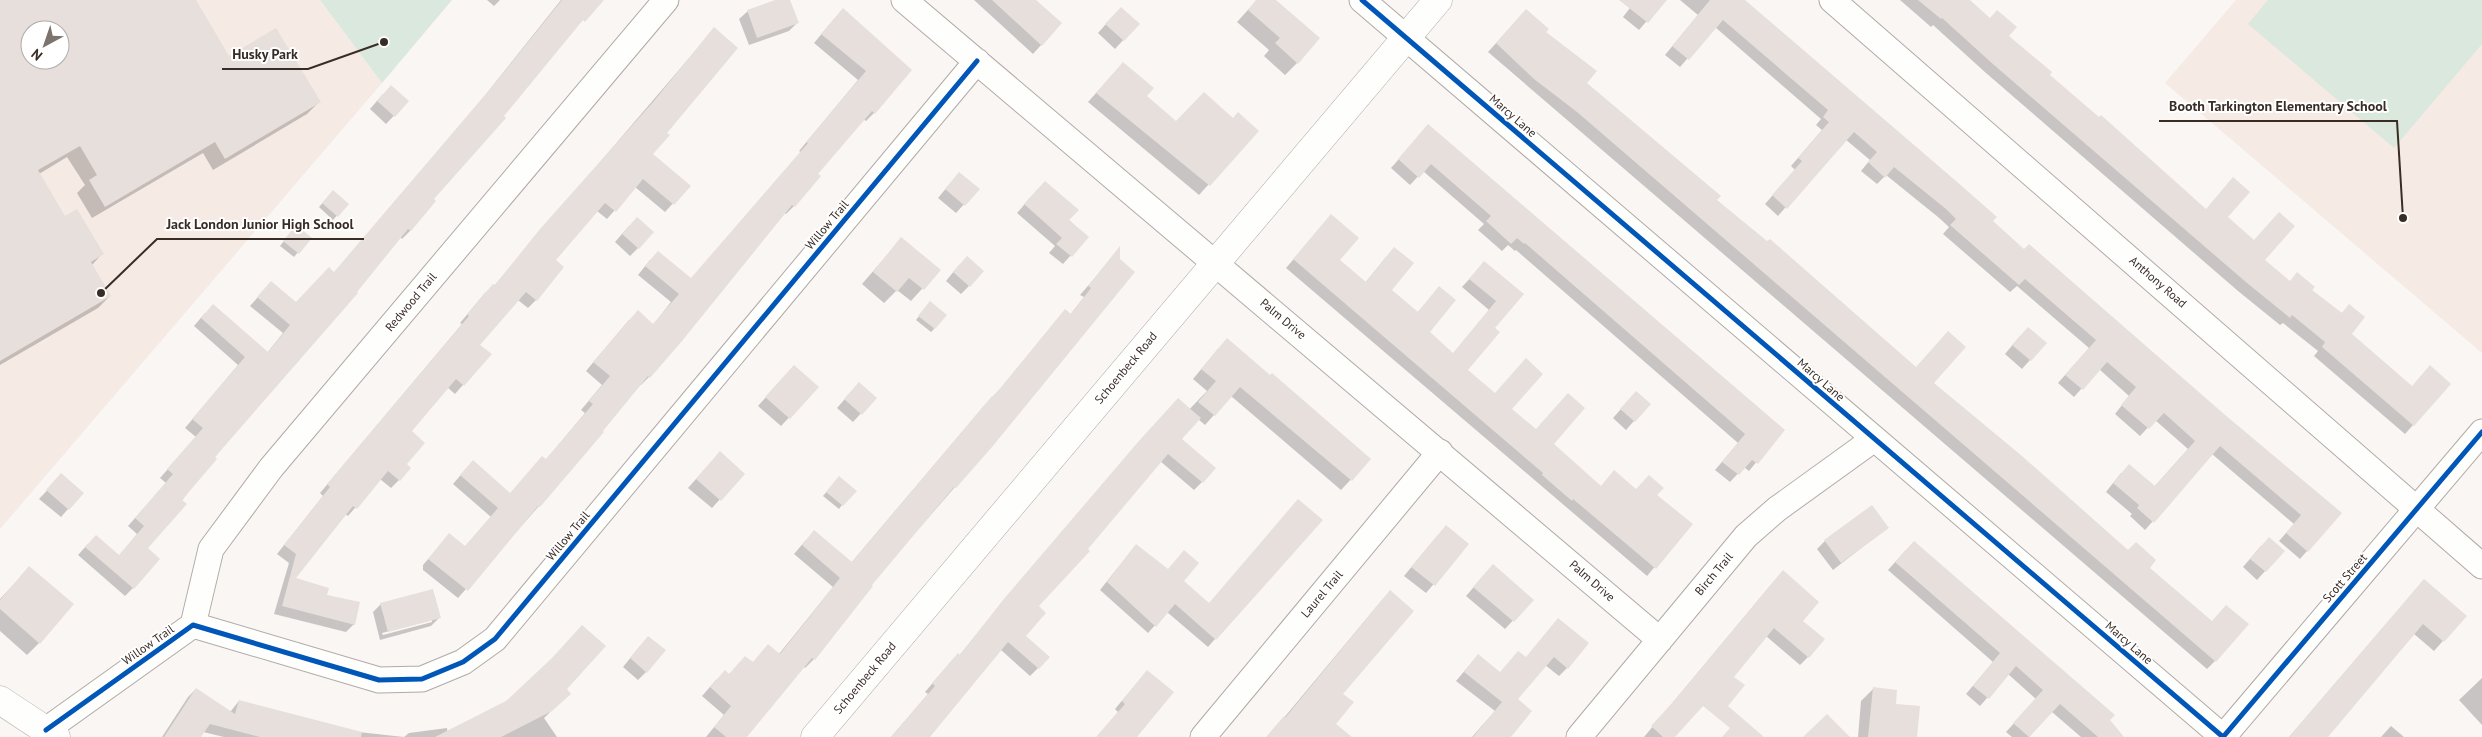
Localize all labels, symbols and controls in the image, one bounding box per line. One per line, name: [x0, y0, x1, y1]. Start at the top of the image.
north arrow: [20, 20, 70, 70]
callout: Husky Park: [222, 40, 308, 69]
text: N: [27, 45, 46, 65]
text: Husky Park: [232, 45, 298, 63]
street label: Marcy Lane: [1487, 91, 1540, 140]
callout: Booth Tarkington Elementary School: [2159, 92, 2397, 121]
text: Booth Tarkington Elementary School: [2169, 97, 2388, 115]
street label: Willow Trail: [802, 197, 852, 252]
callout: Jack London Junior High School: [157, 210, 364, 239]
text: Jack London Junior High School: [165, 215, 354, 233]
street label: Anthony Road: [2127, 253, 2190, 311]
street label: Redwood Trail: [382, 269, 440, 334]
street label: Palm Drive: [1257, 295, 1309, 342]
street label: Schoenbeck Road: [1091, 329, 1160, 407]
street label: Marcy Lane: [1795, 355, 1848, 404]
street label: Willow Trail: [543, 508, 593, 563]
street label: Birch Trail: [1691, 549, 1736, 598]
street label: Scott Street: [2319, 550, 2370, 605]
street label: Palm Drive: [1566, 557, 1618, 605]
street label: Laurel Trail: [1298, 567, 1346, 620]
street label: Marcy Lane: [2103, 618, 2156, 667]
street label: Willow Trail: [119, 621, 177, 668]
street label: Schoenbeck Road: [830, 639, 899, 717]

